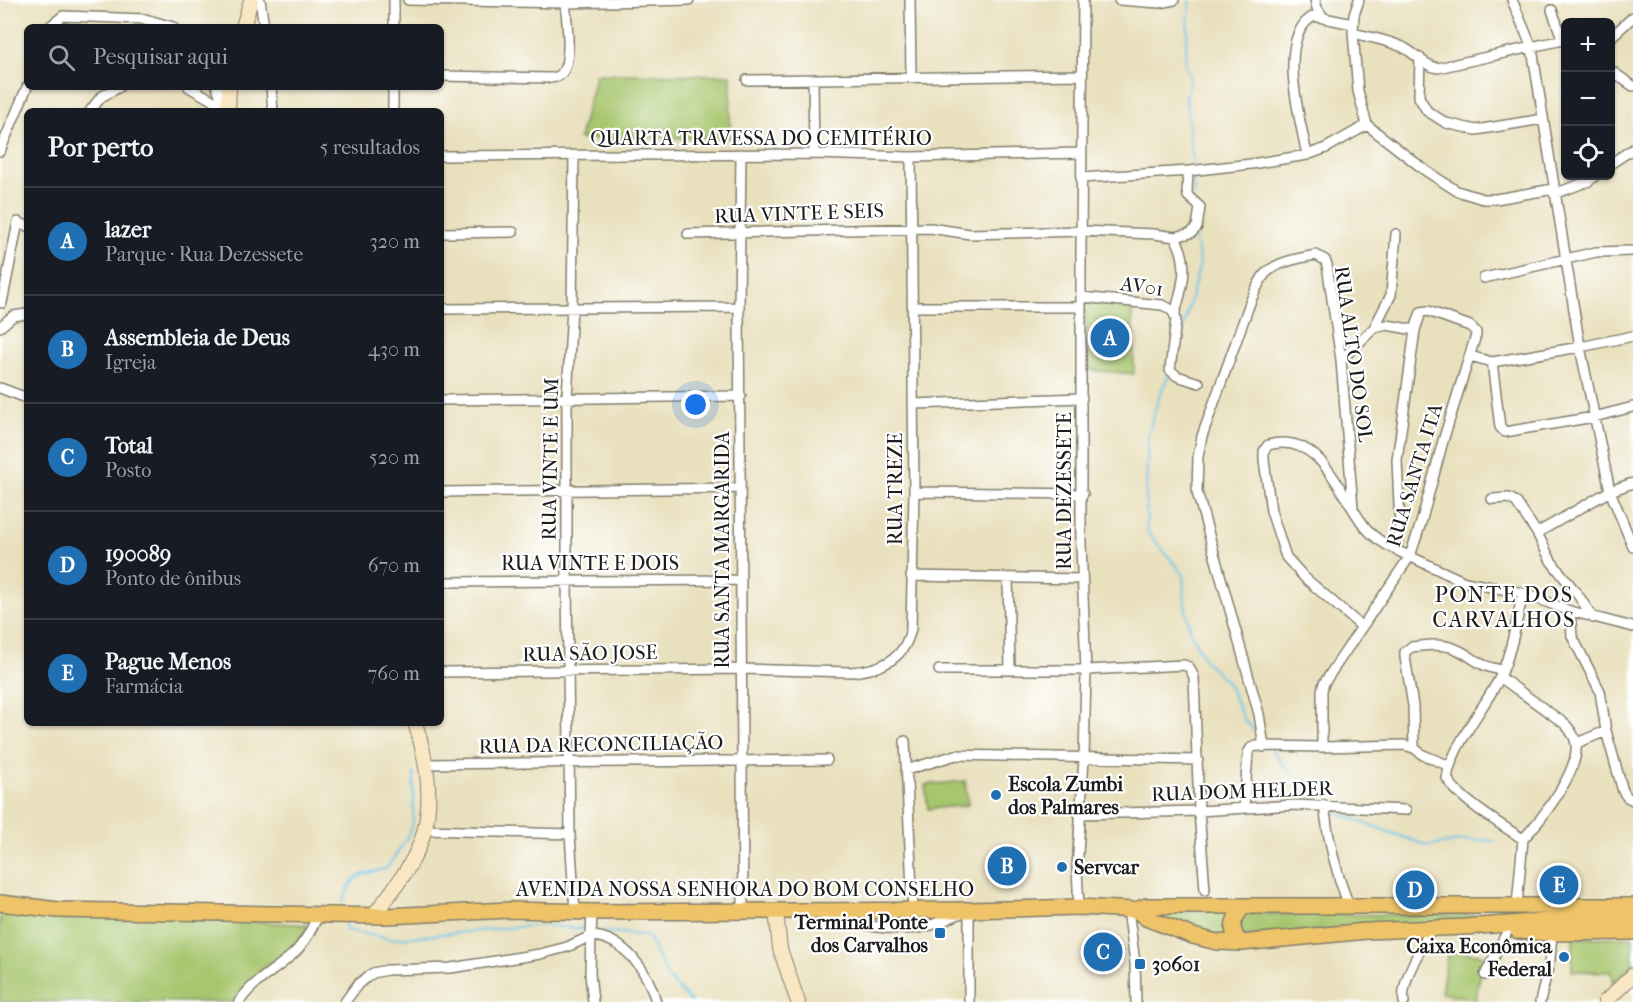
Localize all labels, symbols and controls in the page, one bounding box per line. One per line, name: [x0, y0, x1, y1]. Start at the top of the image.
map controls: [1561, 18, 1615, 180]
button: +: [1561, 18, 1615, 72]
search box: [24, 24, 444, 90]
icon: search: [45, 41, 78, 74]
text: Pesquisar aqui: [93, 44, 228, 70]
button: −: [1561, 72, 1615, 126]
street label: QUARTA TRAVESSA DO CEMITÉRIO: [590, 126, 932, 150]
button: locate: [1561, 126, 1615, 180]
text: Por perto: [48, 132, 153, 163]
text: 5 resultados: [320, 136, 420, 159]
street label: RUA VINTE E SEIS: [714, 199, 884, 228]
text: lazer: [105, 217, 151, 243]
text: A: [61, 230, 74, 253]
text: 320 m: [370, 230, 420, 253]
text: Parque · Rua Dezessete: [105, 243, 303, 266]
street label: RUA ALTO DO SOL: [1330, 264, 1377, 444]
street label: AV01: [1118, 272, 1165, 301]
pin: A: [1090, 316, 1130, 360]
text: Assembleia de Deus: [105, 325, 290, 351]
text: B: [61, 338, 74, 361]
text: 430 m: [368, 338, 420, 361]
text: Igreja: [105, 351, 156, 374]
street label: RUA VINTE E UM: [538, 377, 563, 541]
your location: [681, 390, 710, 419]
street label: RUA SANTA ITA: [1382, 400, 1448, 550]
street label: RUA DEZESSETE: [1053, 412, 1076, 570]
street label: RUA SANTA MARGARIDA: [711, 430, 734, 669]
text: Total: [105, 433, 153, 459]
street label: RUA TREZE: [884, 433, 907, 545]
text: C: [61, 446, 74, 469]
text: 520 m: [369, 446, 420, 469]
text: Posto: [105, 459, 151, 482]
text: 190089: [105, 541, 171, 567]
street label: RUA VINTE E DOIS: [501, 552, 679, 575]
text: D: [60, 554, 75, 577]
text: 670 m: [368, 554, 420, 577]
text: Ponto de ônibus: [105, 567, 241, 590]
district label: PONTE DOS CARVALHOS: [1432, 582, 1576, 633]
street label: RUA SÃO JOSE: [522, 640, 658, 666]
text: Pague Menos: [105, 649, 231, 675]
text: E: [61, 662, 74, 685]
text: 760 m: [368, 662, 420, 685]
text: Farmácia: [105, 675, 183, 698]
street label: RUA DA RECONCILIAÇÃO: [478, 730, 724, 759]
place label: Escola Zumbi dos Palmares: [1008, 773, 1124, 819]
street label: RUA DOM HELDER: [1151, 777, 1335, 806]
marker: Escola Zumbi dos Palmares: [989, 788, 1003, 802]
pin: B: [988, 844, 1026, 888]
place label: Servcar: [1074, 856, 1140, 879]
marker: Servcar: [1055, 860, 1069, 874]
pin: E: [1540, 862, 1578, 908]
pin: D: [1396, 868, 1434, 912]
street label: AVENIDA NOSSA SENHORA DO BOM CONSELHO: [515, 878, 974, 901]
place label: Terminal Ponte dos Carvalhos: [793, 911, 929, 957]
marker: Terminal Ponte dos Carvalhos: [933, 926, 947, 940]
pin: C: [1084, 930, 1122, 974]
place label: Caixa Econômica Federal: [1406, 935, 1553, 981]
marker: Caixa Econômica Federal: [1557, 950, 1571, 964]
place label: 30601: [1152, 953, 1200, 976]
marker: 30601: [1133, 957, 1147, 971]

